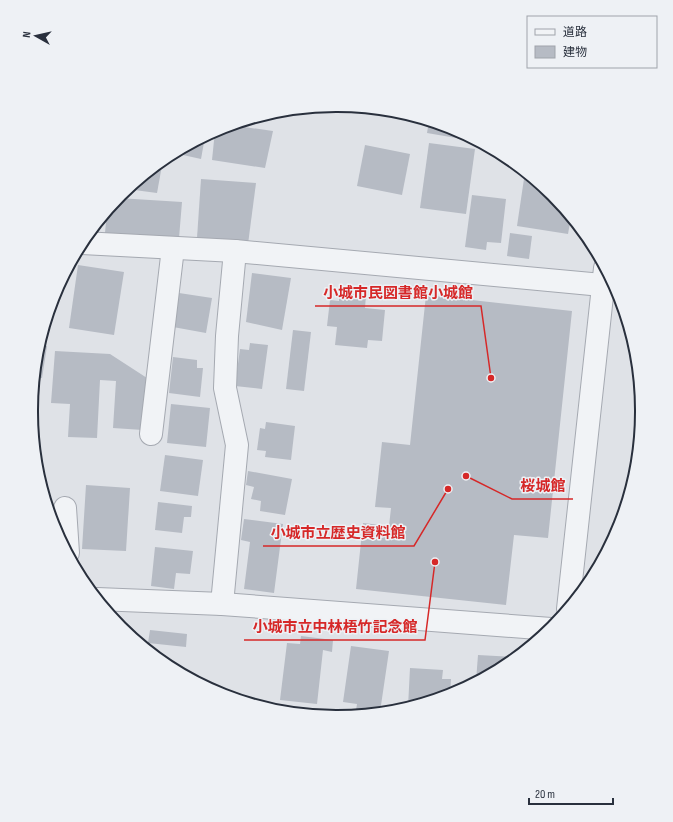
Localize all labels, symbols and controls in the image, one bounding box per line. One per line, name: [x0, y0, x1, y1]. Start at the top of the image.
north arrow: [16, 16, 56, 56]
legend: [527, 16, 657, 68]
text: 道路: [563, 25, 587, 40]
text: N: [20, 31, 33, 38]
text: 建物: [563, 45, 587, 60]
callout: 小城市民図書館小城館: [315, 279, 481, 306]
text: 小城市民図書館小城館: [323, 284, 473, 303]
callout: 桜城館: [512, 472, 573, 499]
text: 桜城館: [520, 477, 566, 496]
callout: 小城市立歴史資料館: [263, 519, 414, 546]
text: 小城市立歴史資料館: [270, 524, 406, 543]
callout: 小城市立中林梧竹記念館: [244, 613, 425, 640]
text: 小城市立中林梧竹記念館: [252, 618, 418, 637]
scale bar: [529, 780, 613, 806]
text: 20 m: [535, 787, 555, 802]

